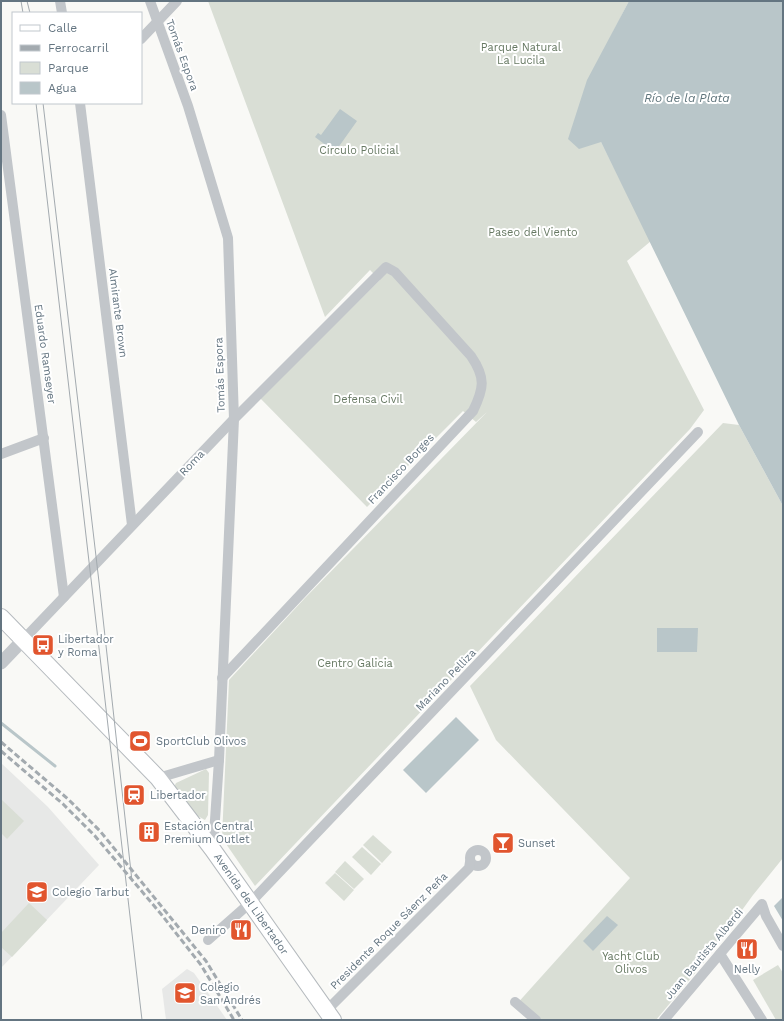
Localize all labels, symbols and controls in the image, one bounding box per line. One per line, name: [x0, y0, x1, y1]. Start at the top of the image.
legend: [12, 12, 142, 104]
street label: Tomás Espora: [163, 17, 201, 93]
text: Calle: [48, 21, 77, 35]
text: Ferrocarril: [48, 41, 109, 55]
park label: Parque Natural La Lucila: [481, 41, 562, 67]
text: Parque: [48, 61, 89, 75]
text: Agua: [48, 81, 77, 95]
water label: Río de la Plata: [644, 91, 730, 105]
park label: Círculo Policial: [319, 144, 399, 157]
park label: Paseo del Viento: [488, 226, 578, 239]
street label: Almirante Brown: [106, 268, 130, 358]
street label: Eduardo Ramseyer: [32, 303, 59, 405]
street label: Tomás Espora: [212, 337, 228, 413]
park label: Defensa Civil: [333, 393, 403, 406]
street label: Francisco Borges: [365, 431, 437, 507]
street label: Roma: [177, 448, 207, 478]
bus stop icon: Libertador y Roma: [30, 632, 56, 658]
place label: Libertador y Roma: [58, 633, 114, 659]
street label: Mariano Pelliza: [413, 646, 479, 714]
park label: Centro Galicia: [317, 657, 393, 670]
sports icon: SportClub Olivos: [127, 728, 153, 754]
place label: SportClub Olivos: [156, 735, 246, 748]
station icon: Libertador: [121, 782, 147, 808]
place label: Libertador: [150, 789, 206, 802]
building icon: Estación Central Premium Outlet: [136, 819, 162, 845]
place label: Estación Central Premium Outlet: [164, 820, 254, 846]
bar icon: Sunset: [490, 830, 516, 856]
place label: Sunset: [518, 837, 556, 850]
street label: Avenida del Libertador: [211, 851, 291, 958]
street label: Presidente Roque Sáenz Peña: [328, 870, 450, 992]
school or university icon: Colegio Tarbut: [24, 879, 50, 905]
place label: Colegio Tarbut: [52, 886, 130, 899]
street label: Juan Bautista Alberdi: [662, 906, 746, 1002]
restaurant icon: Deniro: [228, 917, 254, 943]
place label: Deniro: [191, 924, 226, 937]
restaurant icon: Nelly: [734, 936, 760, 962]
park label: Yacht Club Olivos: [602, 950, 660, 976]
place label: Nelly: [734, 963, 761, 976]
school or university icon: Colegio San Andrés: [172, 980, 198, 1006]
place label: Colegio San Andrés: [200, 981, 261, 1007]

